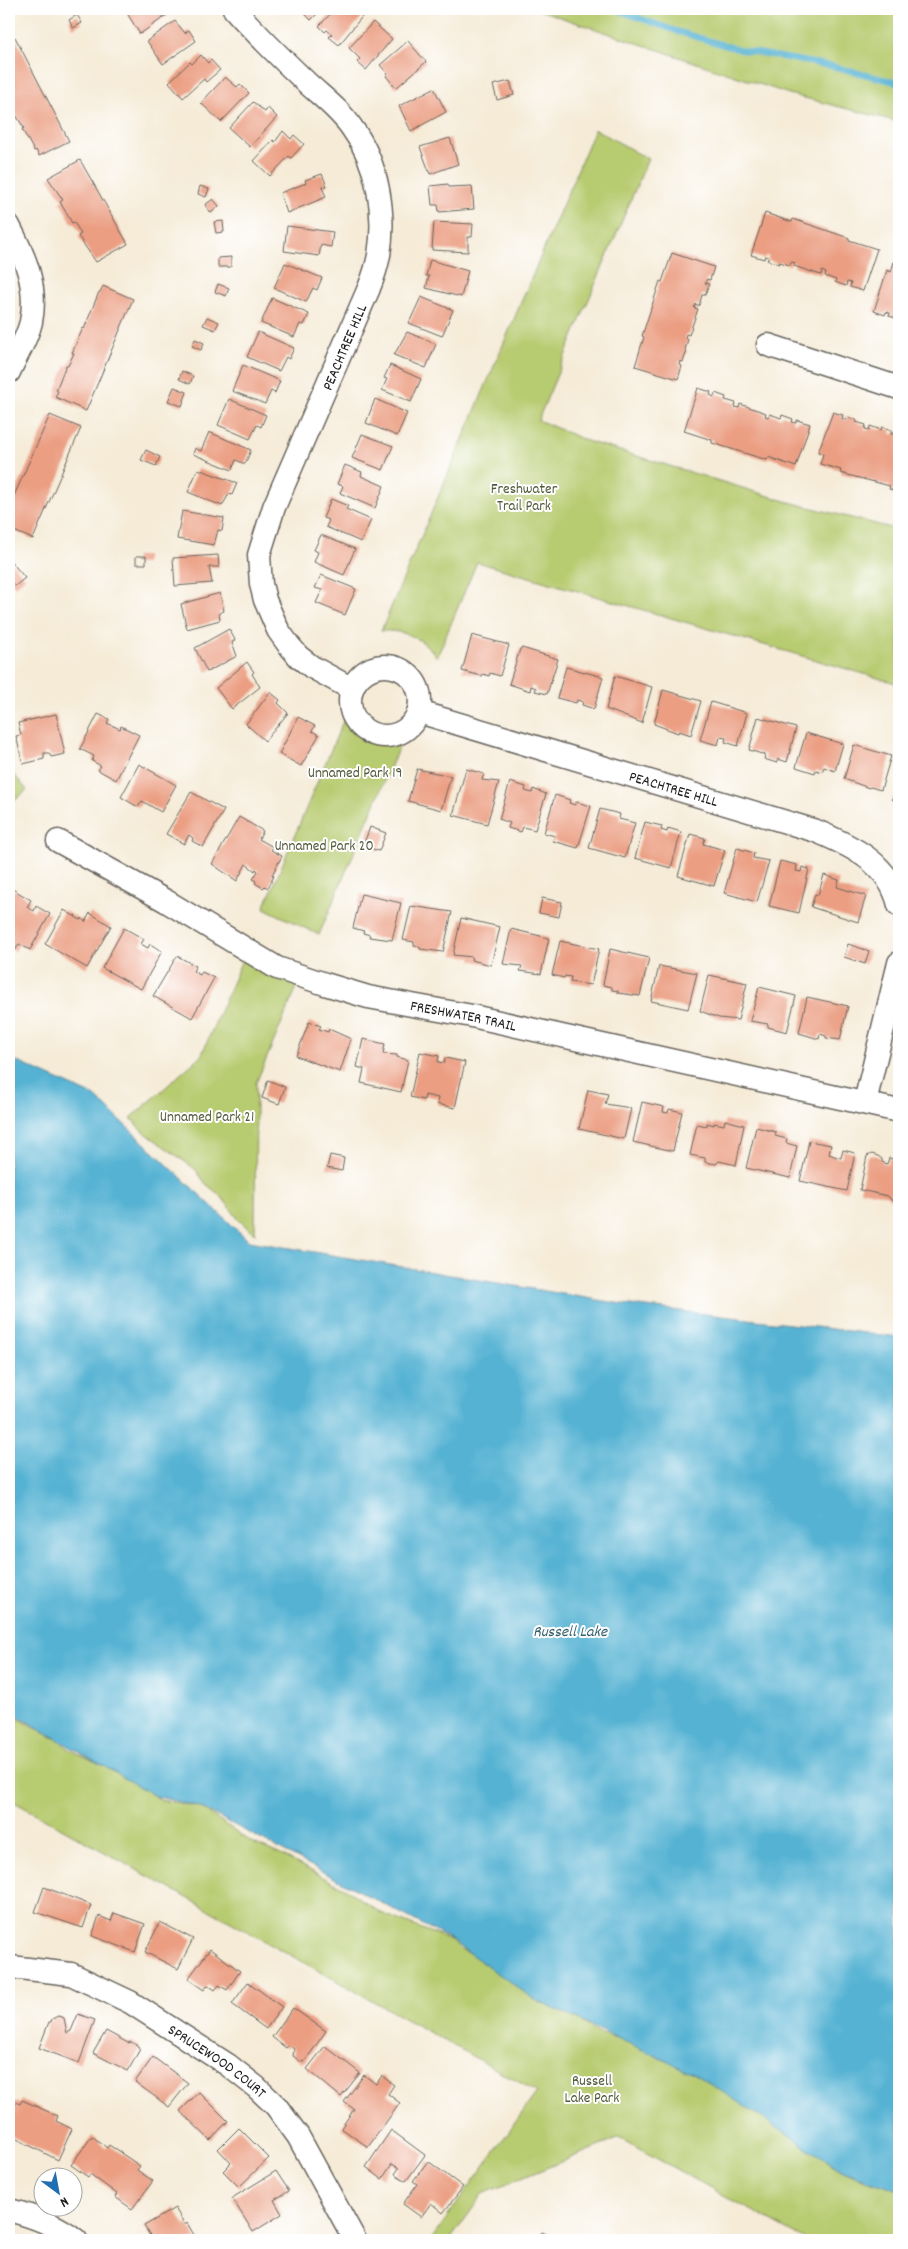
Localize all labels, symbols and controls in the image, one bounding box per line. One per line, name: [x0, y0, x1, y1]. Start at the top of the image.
street label: PEACHTREE HILL: [318, 301, 374, 394]
park label: Freshwater Trail Park: [491, 479, 558, 518]
park label: Unnamed Park 19: [308, 763, 402, 785]
street label: PEACHTREE HILL: [626, 767, 720, 814]
park label: Unnamed Park 20: [274, 836, 374, 858]
street label: FRESHWATER TRAIL: [408, 996, 518, 1039]
park label: Unnamed Park 21: [160, 1107, 254, 1129]
water label: Russell Lake: [533, 1621, 608, 1644]
street label: SPRUCEWOOD COURT: [163, 2020, 270, 2104]
park label: Russell Lake Park: [565, 2071, 619, 2110]
north arrow: [32, 2166, 82, 2216]
text: N: [56, 2191, 72, 2212]

